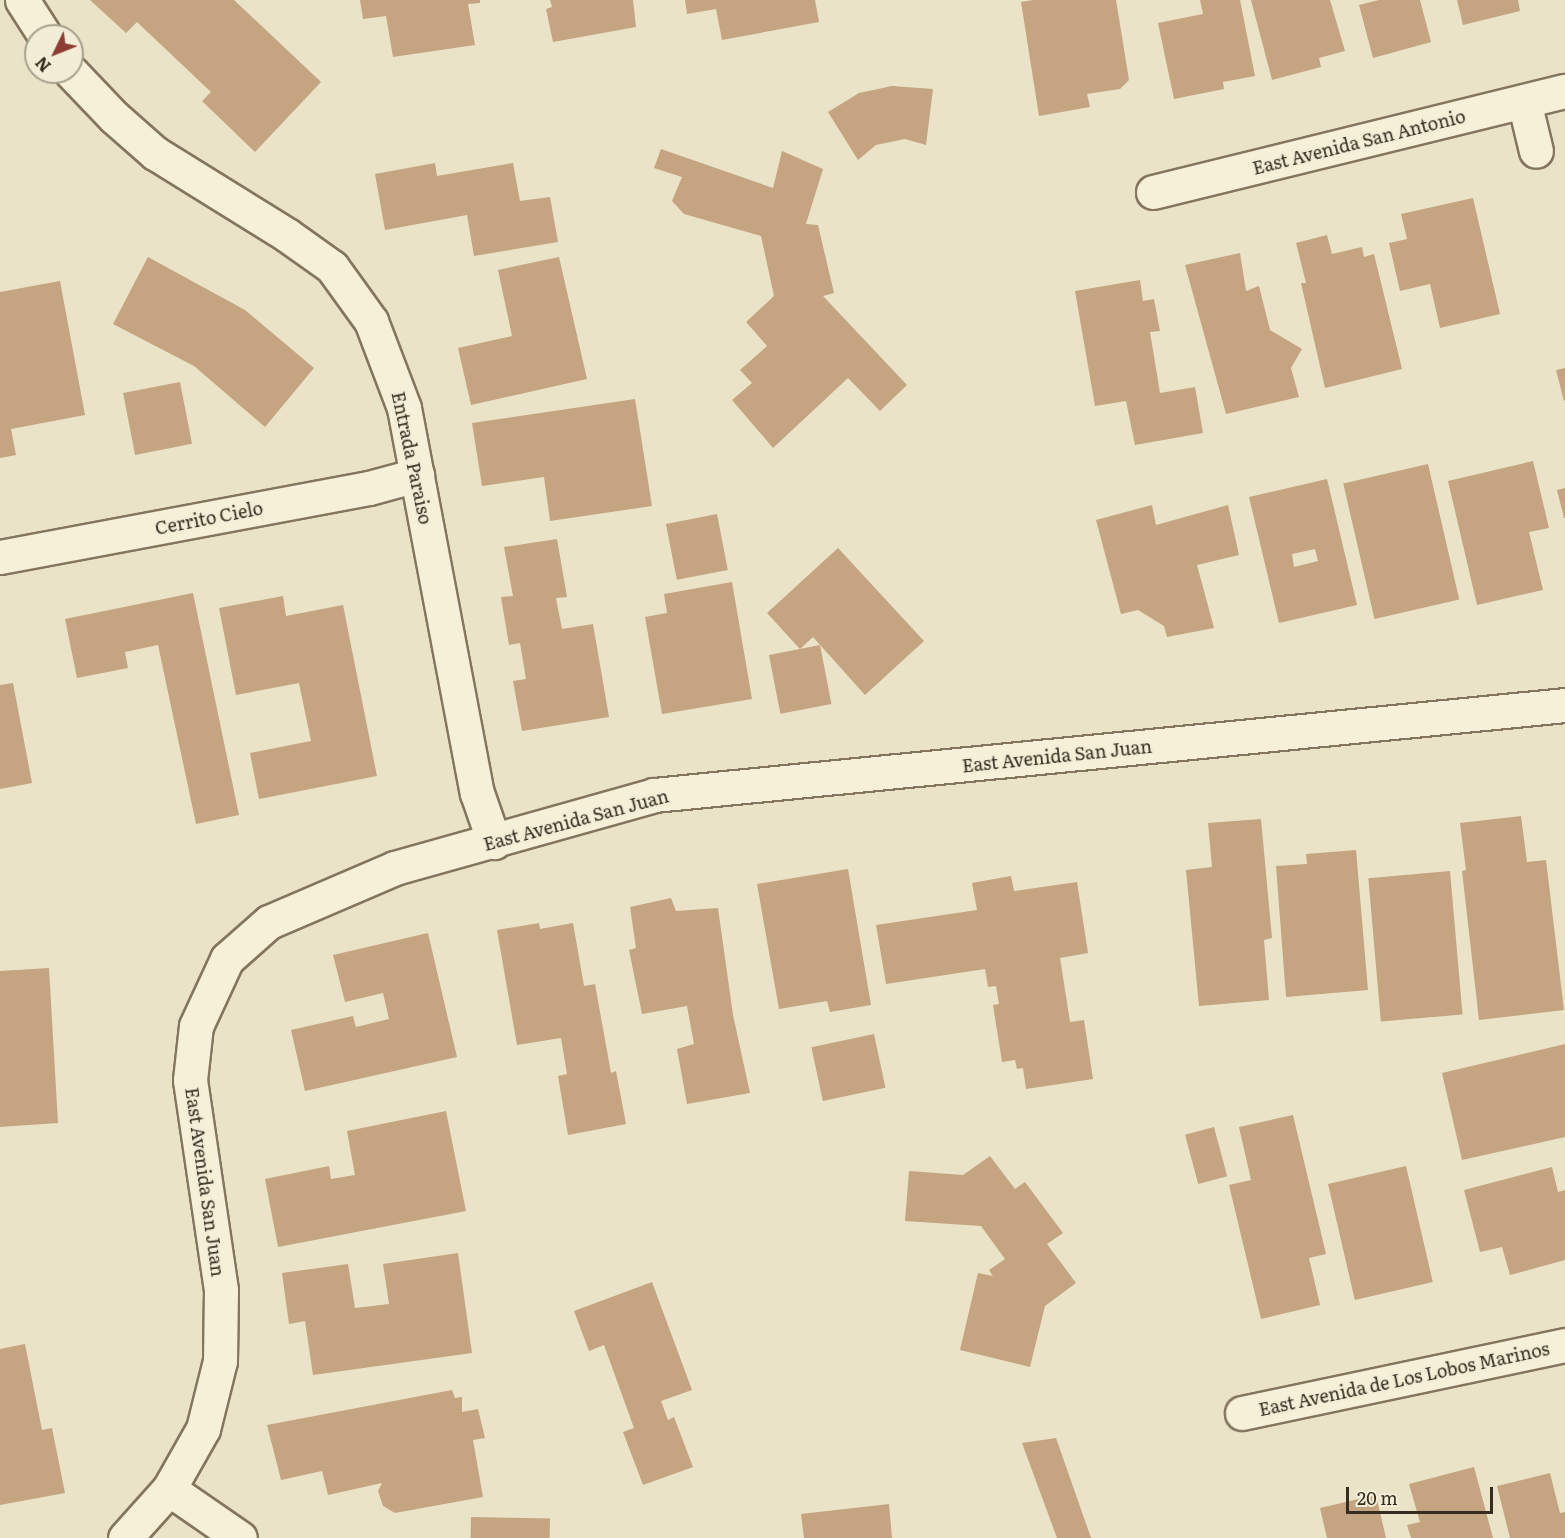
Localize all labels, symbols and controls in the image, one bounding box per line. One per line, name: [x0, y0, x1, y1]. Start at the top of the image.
north arrow: [24, 24, 84, 84]
text: N: [29, 52, 56, 78]
street label: East Avenida San Antonio: [1250, 105, 1468, 179]
street label: Entrada Paraiso: [387, 390, 437, 526]
street label: Cerrito Cielo: [153, 497, 265, 539]
street label: East Avenida San Juan: [961, 735, 1153, 777]
street label: East Avenida San Juan: [481, 785, 671, 855]
street label: East Avenida San Juan: [181, 1086, 229, 1278]
street label: East Avenida de Los Lobos Marinos: [1257, 1338, 1551, 1420]
scale bar: [1349, 1475, 1496, 1513]
text: 20 m: [1357, 1484, 1398, 1511]

